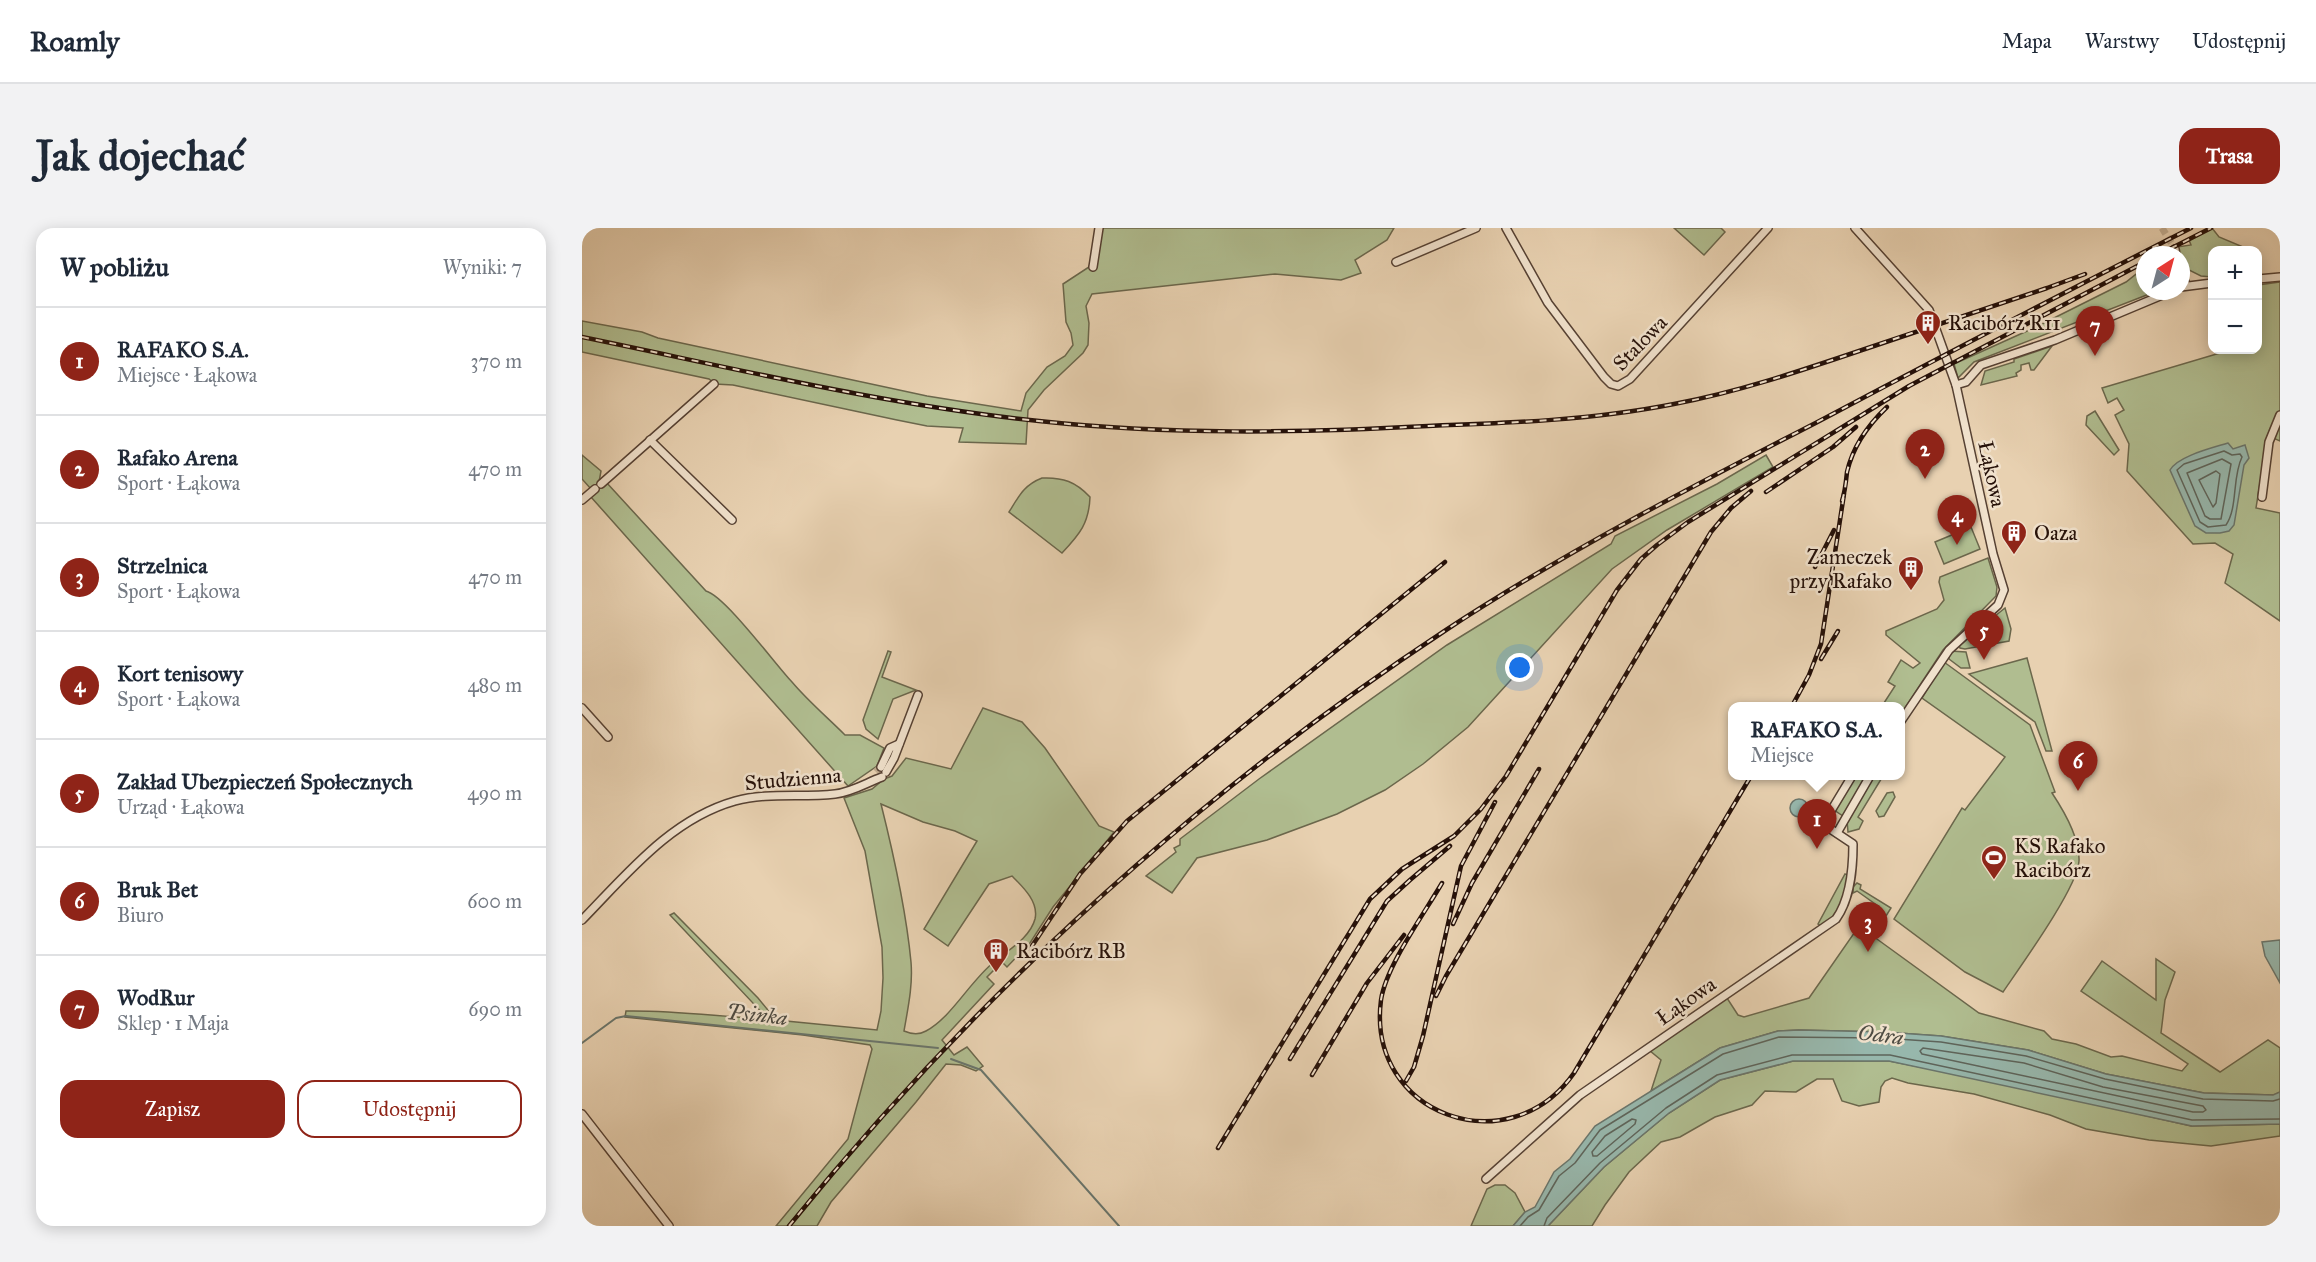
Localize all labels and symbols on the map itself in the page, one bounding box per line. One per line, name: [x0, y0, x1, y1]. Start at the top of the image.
north arrow: [2136, 246, 2190, 300]
pin: 7: [2076, 306, 2114, 356]
building icon: Racibórz R11: [1913, 308, 1943, 346]
street label: Stalowa: [1607, 310, 1673, 376]
place label: Racibórz R11: [1948, 310, 2061, 336]
pin: 2: [1906, 430, 1944, 479]
street label: Łąkowa: [1972, 438, 2012, 510]
pin: 4: [1938, 496, 1976, 545]
building icon: Oaza: [1999, 518, 2029, 556]
place label: Oaza: [2034, 520, 2078, 546]
place label: Zameczek przy Rafako: [1789, 544, 1892, 594]
building icon: Zameczek przy Rafako: [1896, 554, 1926, 592]
pin: 5: [1964, 610, 2004, 660]
your location: [1505, 653, 1534, 682]
pin: 6: [2058, 742, 2098, 791]
street label: Studzienna: [744, 762, 843, 796]
pin: 1: [1798, 800, 1836, 849]
place label: KS Rafako Racibórz: [2014, 833, 2106, 883]
sports icon: KS Rafako Racibórz: [1979, 843, 2009, 881]
pin: 3: [1848, 902, 1888, 952]
building icon: Racibórz RB: [981, 936, 1011, 974]
place label: Racibórz RB: [1016, 938, 1126, 964]
street label: Łąkowa: [1651, 971, 1721, 1031]
water label: Psinka: [725, 998, 789, 1031]
water label: Odra: [1857, 1018, 1905, 1051]

